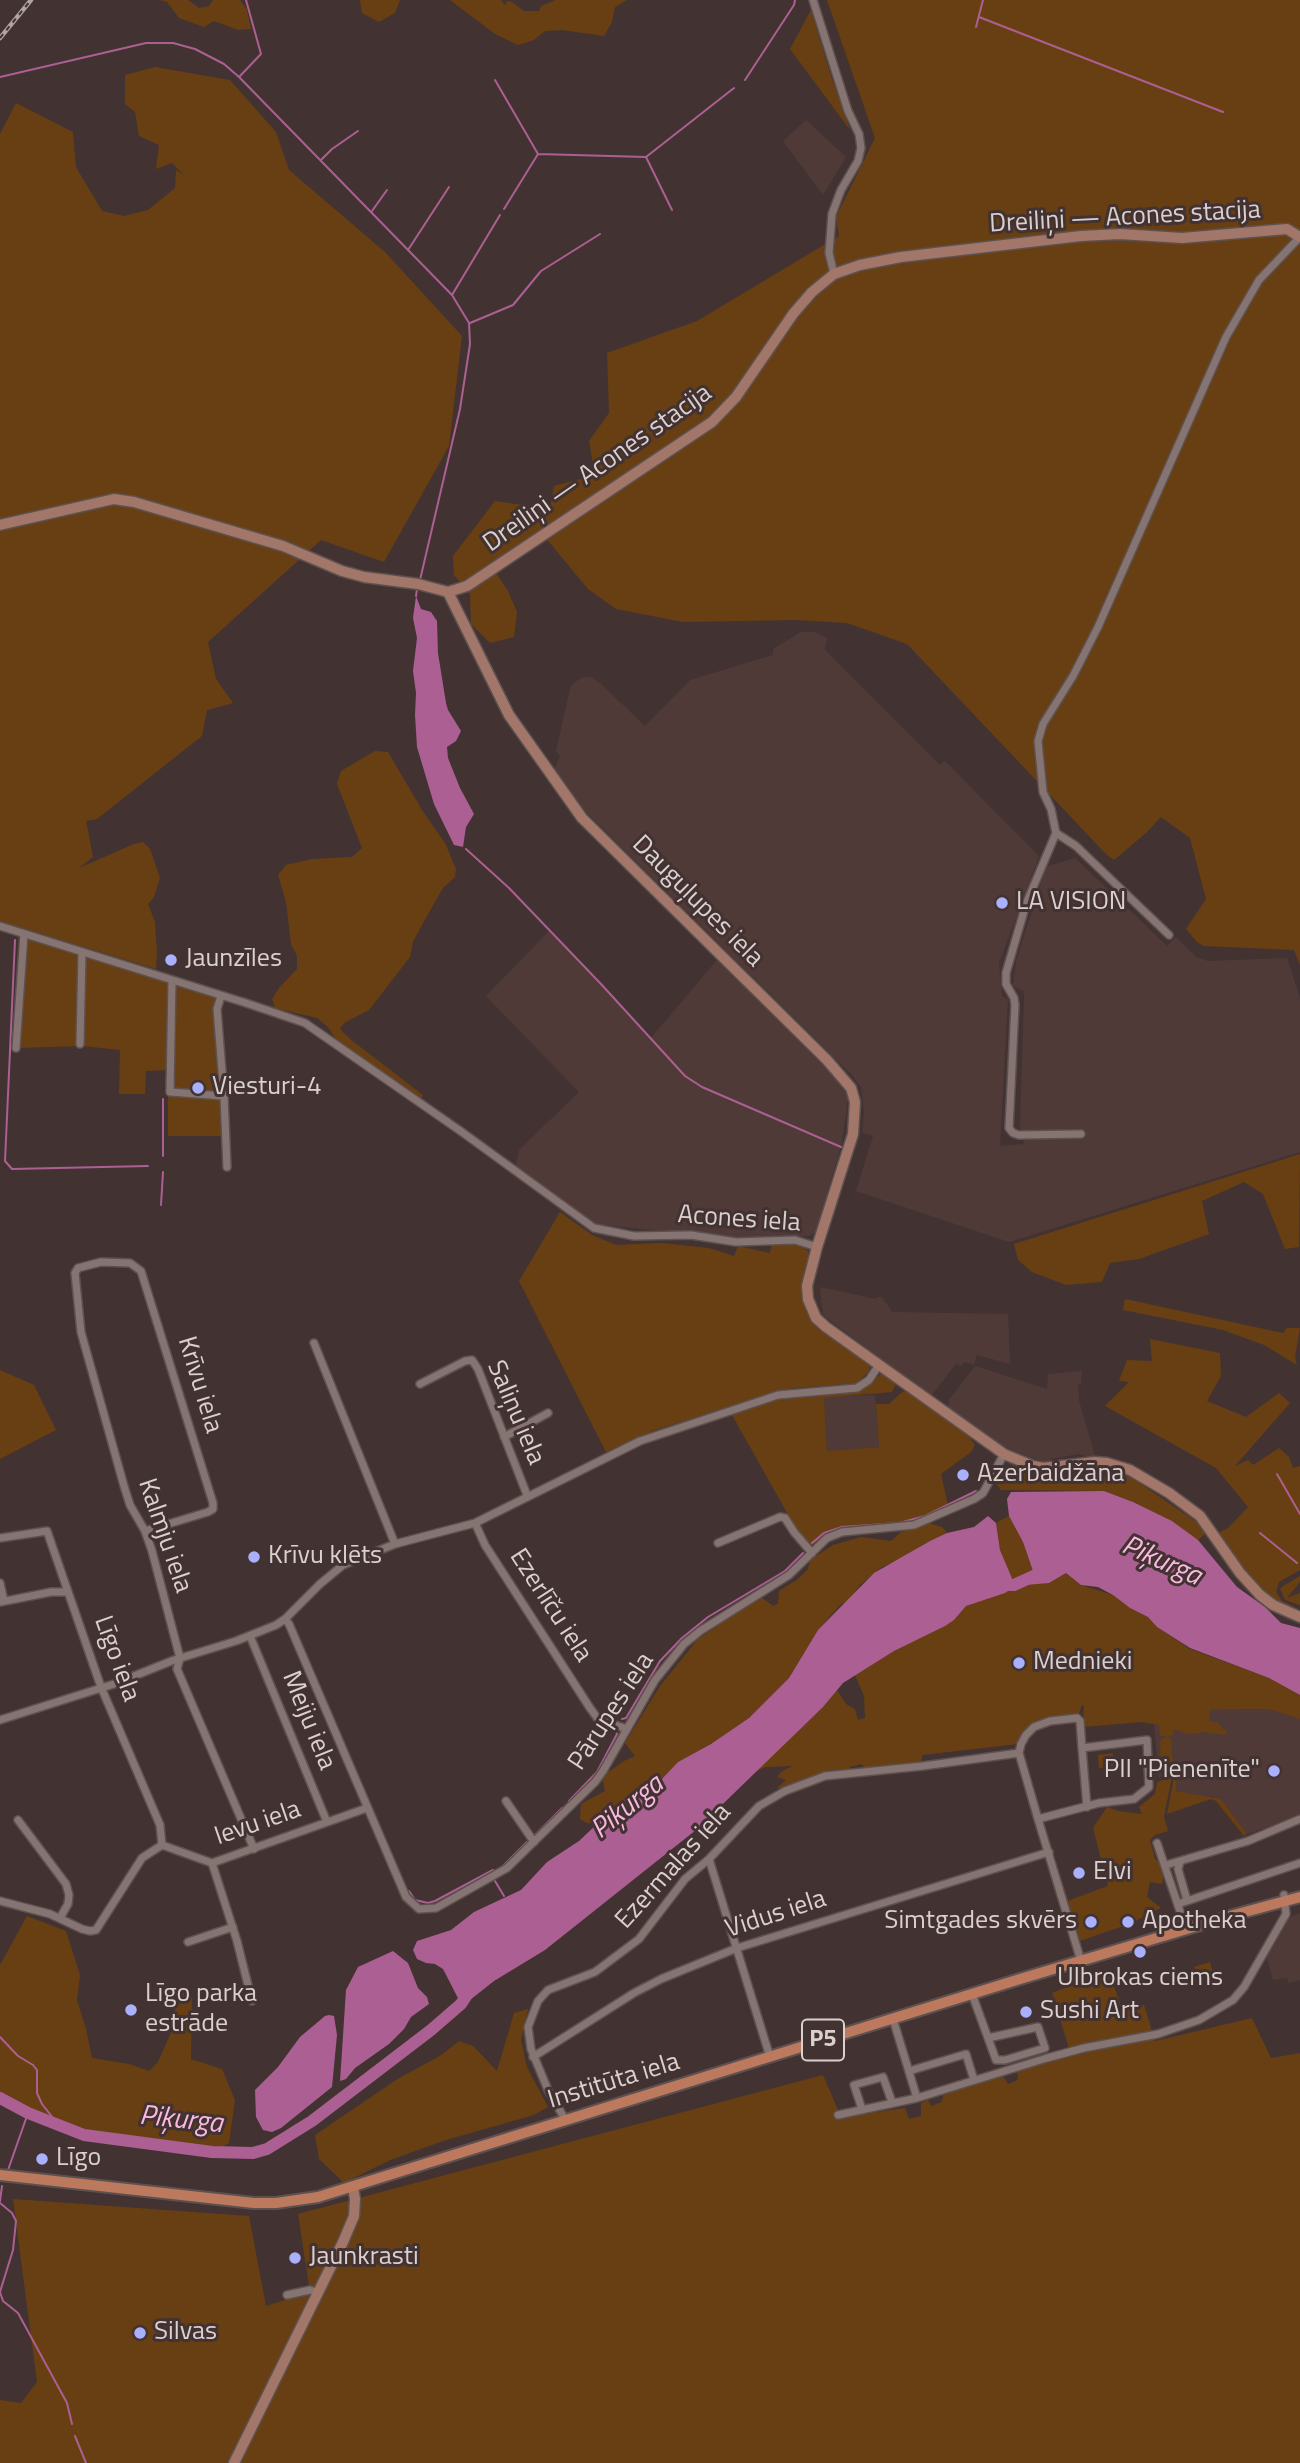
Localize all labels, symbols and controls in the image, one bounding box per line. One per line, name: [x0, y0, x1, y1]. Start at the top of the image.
street label: Dreiliņi — Acones stacija: [989, 195, 1261, 241]
street label: Dreiliņi — Acones stacija: [478, 378, 718, 560]
street label: Dauguļupes iela: [625, 830, 769, 974]
place label: LA VISION: [1016, 887, 1126, 919]
marker: LA VISION: [994, 895, 1010, 911]
place label: Jaunzīles: [185, 944, 282, 976]
marker: Jaunzīles: [163, 952, 179, 968]
place label: Viesturi-4: [212, 1072, 322, 1104]
marker: Viesturi-4: [190, 1080, 206, 1096]
street label: Acones iela: [677, 1200, 801, 1240]
street label: Krīvu iela: [170, 1333, 228, 1437]
street label: Saliņu iela: [479, 1356, 551, 1470]
place label: Azerbaidžāna: [977, 1459, 1124, 1491]
marker: Azerbaidžāna: [955, 1467, 971, 1483]
street label: Kalmju iela: [130, 1475, 198, 1597]
water label: Piķurga: [1116, 1530, 1206, 1594]
place label: Krīvu klēts: [268, 1541, 382, 1573]
street label: Ezerlīču iela: [502, 1544, 598, 1668]
marker: Krīvu klēts: [246, 1549, 262, 1565]
street label: Līgo iela: [86, 1612, 146, 1706]
street label: Pārupes iela: [563, 1647, 661, 1777]
place label: Mednieki: [1033, 1647, 1133, 1679]
marker: Mednieki: [1011, 1655, 1027, 1671]
street label: Meiju iela: [274, 1667, 342, 1775]
place label: PII "Pienenīte": [1104, 1755, 1260, 1787]
marker: PII "Pienenīte": [1266, 1763, 1282, 1779]
water label: Piķurga: [585, 1769, 671, 1847]
street label: Ievu iela: [211, 1795, 305, 1853]
street label: Ezermalas iela: [610, 1798, 738, 1936]
place label: Elvi: [1093, 1857, 1132, 1889]
marker: Elvi: [1071, 1865, 1087, 1881]
street label: Vidus iela: [722, 1884, 830, 1946]
place label: Simtgades skvērs: [884, 1906, 1077, 1938]
place label: Apotheka: [1142, 1906, 1246, 1938]
marker: Simtgades skvērs: [1083, 1914, 1099, 1930]
marker: Apotheka: [1120, 1914, 1136, 1930]
marker: Ulbrokas ciems: [1132, 1944, 1148, 1960]
place label: Ulbrokas ciems: [1057, 1963, 1223, 1995]
place label: Līgo parka estrāde: [145, 1979, 257, 2040]
place label: Sushi Art: [1040, 1996, 1139, 2028]
marker: Līgo parka estrāde: [123, 2002, 139, 2018]
marker: Sushi Art: [1018, 2004, 1034, 2020]
road number: P5: [802, 2020, 844, 2060]
street label: Institūta iela: [544, 2047, 684, 2117]
water label: Piķurga: [138, 2100, 224, 2142]
place label: Līgo: [56, 2143, 101, 2175]
marker: Līgo: [34, 2151, 50, 2167]
place label: Jaunkrasti: [309, 2242, 419, 2274]
marker: Jaunkrasti: [287, 2250, 303, 2266]
place label: Silvas: [154, 2317, 217, 2349]
marker: Silvas: [132, 2325, 148, 2341]

